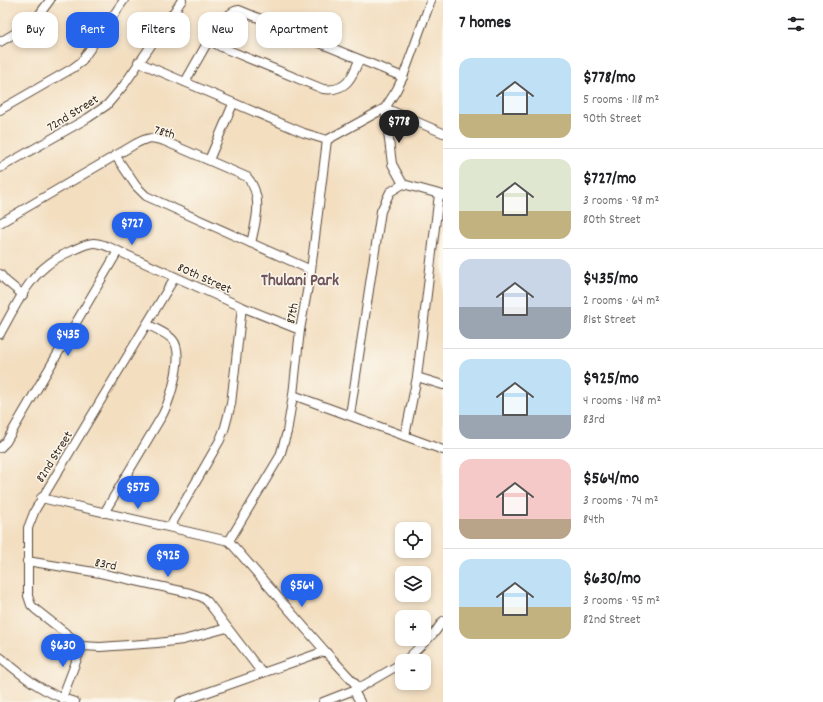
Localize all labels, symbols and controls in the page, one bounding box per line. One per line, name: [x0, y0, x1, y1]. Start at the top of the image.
chip: Buy: [12, 12, 58, 48]
chip: Rent: [66, 12, 119, 48]
chip: Filters: [127, 12, 190, 48]
chip: New: [198, 12, 248, 48]
chip: Apartment: [256, 12, 342, 48]
text: 7 homes: [459, 12, 511, 36]
icon: filters: [785, 13, 807, 35]
text: $778/mo: [583, 67, 636, 91]
icon: home: [491, 74, 539, 122]
street label: 72nd Street: [44, 91, 103, 137]
text: 5 rooms · 118 m²: [583, 91, 659, 110]
pin: $778: [375, 110, 423, 144]
text: 90th Street: [583, 110, 641, 129]
text: $778: [388, 113, 410, 132]
street label: 78th: [152, 122, 177, 145]
text: $727/mo: [583, 168, 636, 192]
icon: home: [491, 175, 539, 223]
text: 3 rooms · 98 m²: [583, 192, 659, 211]
text: 80th Street: [583, 211, 641, 230]
pin: $727: [108, 212, 156, 246]
text: $727: [121, 215, 143, 234]
street label: 80th Street: [174, 259, 234, 300]
text: $435/mo: [583, 268, 638, 292]
district label: Thulani Park: [261, 270, 339, 294]
icon: home: [491, 275, 539, 323]
text: 2 rooms · 64 m²: [583, 292, 660, 311]
street label: 87th: [282, 301, 305, 325]
text: 81st Street: [583, 311, 636, 330]
pin: $435: [44, 323, 92, 357]
text: $435: [56, 326, 80, 345]
text: $925/mo: [583, 368, 639, 392]
icon: home: [491, 375, 539, 423]
text: 4 rooms · 148 m²: [583, 392, 661, 411]
text: 83rd: [583, 411, 605, 430]
street label: 82nd Street: [32, 428, 79, 487]
text: $564/mo: [583, 468, 639, 492]
icon: home: [491, 475, 539, 523]
pin: $575: [114, 476, 162, 510]
text: $575: [126, 479, 150, 498]
text: 3 rooms · 74 m²: [583, 492, 659, 511]
text: 84th: [583, 511, 604, 530]
map controls: [395, 522, 431, 690]
button: locate: [395, 522, 431, 558]
pin: $925: [144, 544, 192, 578]
text: $925: [156, 547, 180, 566]
street label: 83rd: [93, 554, 118, 577]
button: layers: [395, 566, 431, 602]
text: $630/mo: [583, 568, 641, 592]
pin: $564: [278, 574, 326, 608]
icon: home: [491, 575, 539, 623]
text: $564: [290, 577, 314, 596]
text: 3 rooms · 95 m²: [583, 592, 660, 611]
button: +: [395, 610, 431, 646]
text: 82nd Street: [583, 611, 641, 630]
pin: $630: [39, 634, 87, 668]
text: $630: [50, 637, 76, 656]
button: −: [395, 654, 431, 690]

